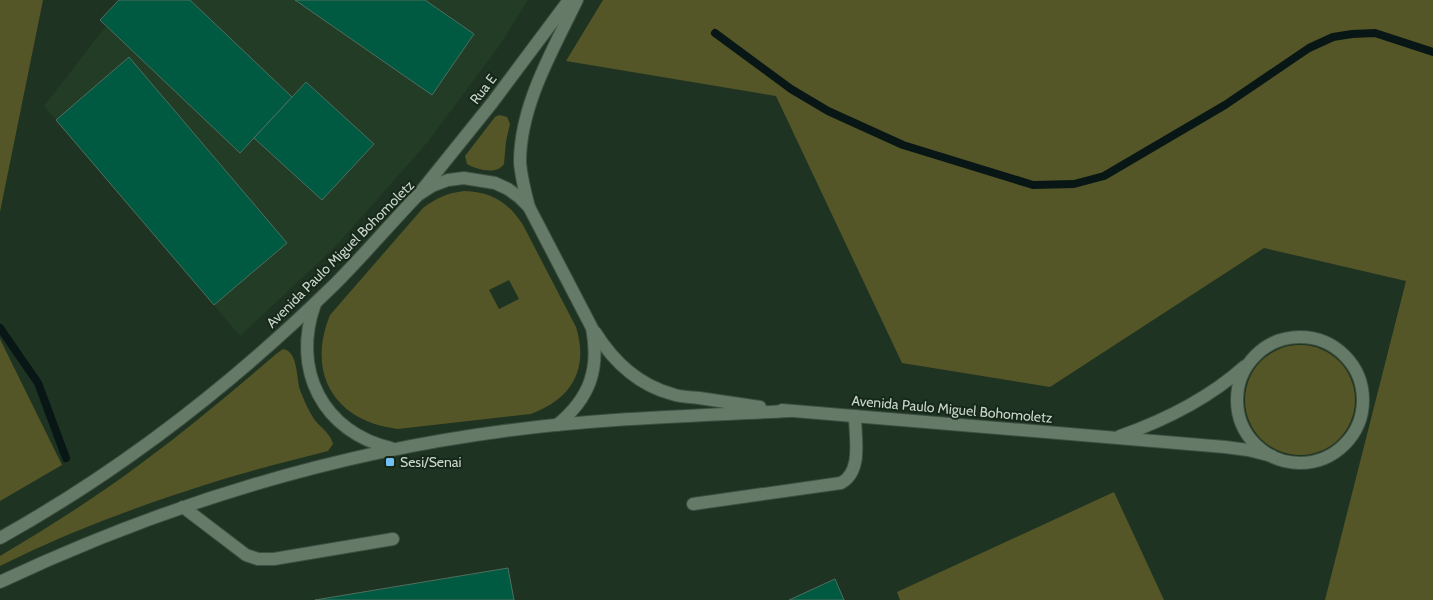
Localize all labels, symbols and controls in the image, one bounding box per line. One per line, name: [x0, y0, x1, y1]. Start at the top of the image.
street label: Rua E: [466, 70, 500, 108]
street label: Avenida Paulo Miguel Bohomoletz: [262, 176, 418, 332]
street label: Avenida Paulo Miguel Bohomoletz: [851, 391, 1054, 427]
place label: Sesi/Senai: [400, 453, 462, 471]
marker: Sesi/Senai: [384, 456, 396, 468]

